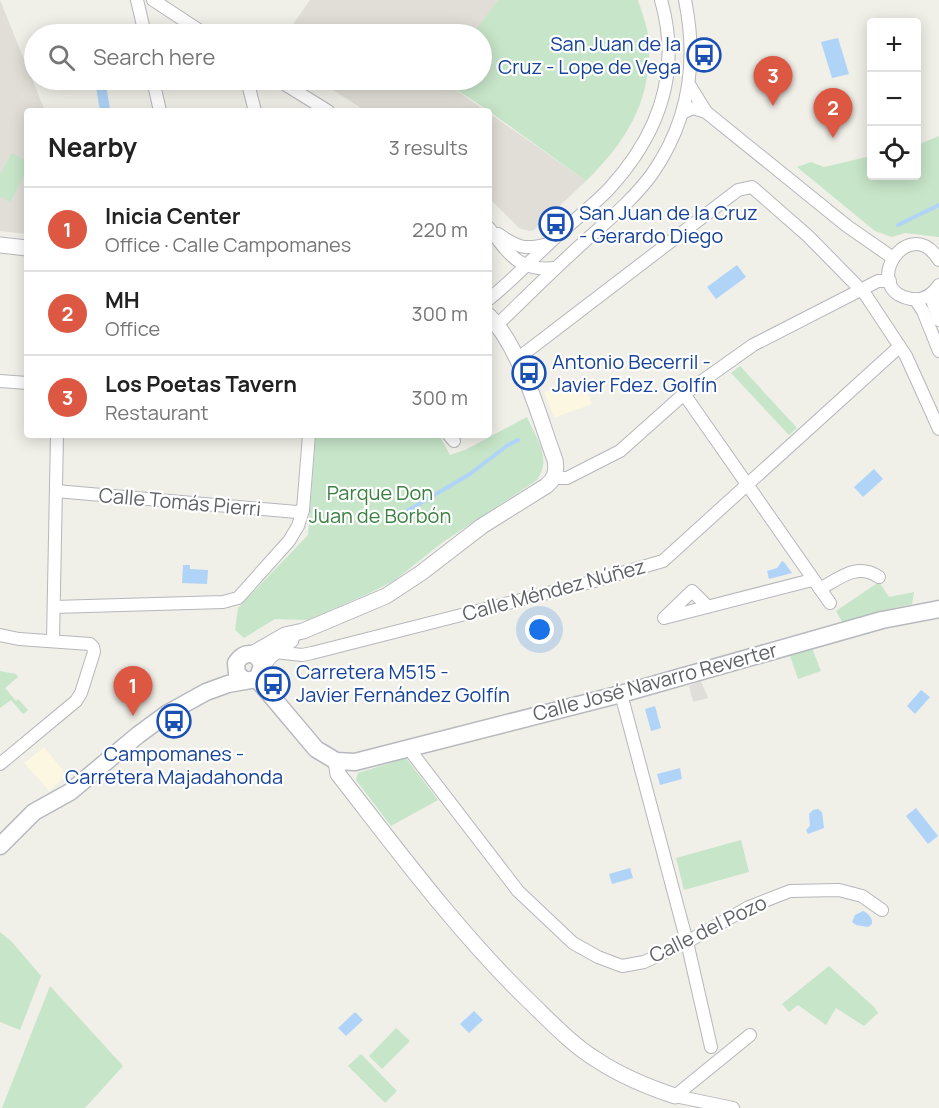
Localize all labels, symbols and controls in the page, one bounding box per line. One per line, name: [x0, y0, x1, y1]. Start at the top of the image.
map controls: [867, 18, 921, 180]
button: +: [867, 18, 921, 72]
search box: [24, 24, 492, 90]
place label: San Juan de la Cruz - Lope de Vega: [498, 30, 681, 80]
bus stop icon: San Juan de la Cruz - Lope de Vega: [686, 37, 722, 73]
icon: search: [45, 41, 78, 74]
text: Search here: [93, 42, 215, 72]
pin: 3: [754, 57, 792, 106]
button: −: [867, 72, 921, 126]
pin: 2: [814, 88, 852, 138]
button: locate: [867, 126, 921, 180]
text: Nearby: [48, 129, 137, 165]
text: 3 results: [389, 134, 468, 161]
place label: San Juan de la Cruz - Gerardo Diego: [579, 199, 758, 249]
text: Inicia Center: [105, 201, 241, 231]
bus stop icon: San Juan de la Cruz - Gerardo Diego: [538, 206, 574, 242]
text: 1: [63, 216, 72, 243]
text: 220 m: [412, 216, 468, 243]
text: Office · Calle Campomanes: [105, 231, 351, 258]
text: MH: [105, 285, 140, 315]
text: 2: [62, 300, 73, 327]
text: 300 m: [412, 300, 468, 327]
text: Office: [105, 315, 160, 342]
place label: Antonio Becerril - Javier Fdez. Golfín: [552, 348, 717, 398]
bus stop icon: Antonio Becerril - Javier Fdez. Golfín: [511, 355, 547, 391]
text: Los Poetas Tavern: [105, 369, 297, 399]
text: 3: [62, 384, 73, 411]
text: 300 m: [412, 384, 468, 411]
text: Restaurant: [105, 399, 209, 426]
park label: Parque Don Juan de Borbón: [309, 479, 451, 529]
street label: Calle Tomás Pierri: [98, 481, 262, 522]
street label: Calle Méndez Núñez: [459, 552, 648, 627]
your location: [525, 615, 554, 644]
street label: Calle José Navarro Reverter: [530, 636, 780, 727]
place label: Carretera M515 - Javier Fernández Golfín: [296, 658, 510, 708]
pin: 1: [114, 666, 152, 716]
bus stop icon: Carretera M515 - Javier Fernández Golfín: [255, 666, 291, 702]
bus stop icon: Campomanes - Carretera Majadahonda: [156, 703, 192, 739]
place label: Campomanes - Carretera Majadahonda: [65, 740, 283, 790]
street label: Calle del Pozo: [644, 888, 771, 969]

